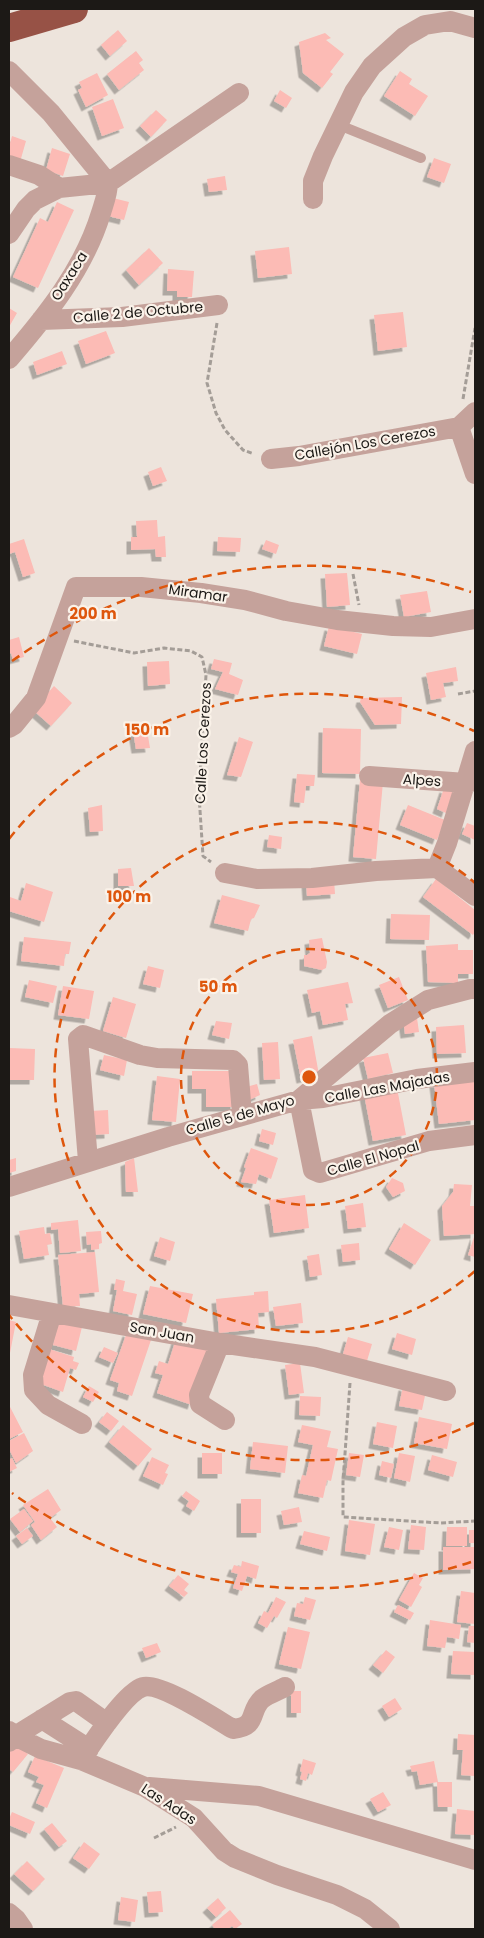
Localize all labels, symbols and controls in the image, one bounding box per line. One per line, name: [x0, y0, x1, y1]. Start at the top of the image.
street label: Oaxaca: [46, 248, 92, 304]
street label: Calle 2 de Octubre: [72, 296, 204, 328]
street label: Callejón Los Cerezos: [293, 421, 437, 465]
street label: Miramar: [167, 579, 229, 607]
text: 200 m: [69, 603, 117, 624]
street label: Calle Los Cerezos: [190, 682, 216, 804]
text: 150 m: [125, 719, 169, 740]
street label: Alpes: [402, 769, 442, 791]
text: 100 m: [107, 886, 151, 907]
text: 50 m: [199, 976, 237, 997]
street label: Calle Las Majadas: [323, 1066, 451, 1108]
centre of rings: [300, 1068, 318, 1086]
street label: Calle 5 de Mayo: [183, 1090, 297, 1140]
street label: Calle El Nopal: [325, 1135, 421, 1181]
street label: San Juan: [128, 1316, 196, 1348]
street label: Las Adas: [137, 1779, 201, 1829]

